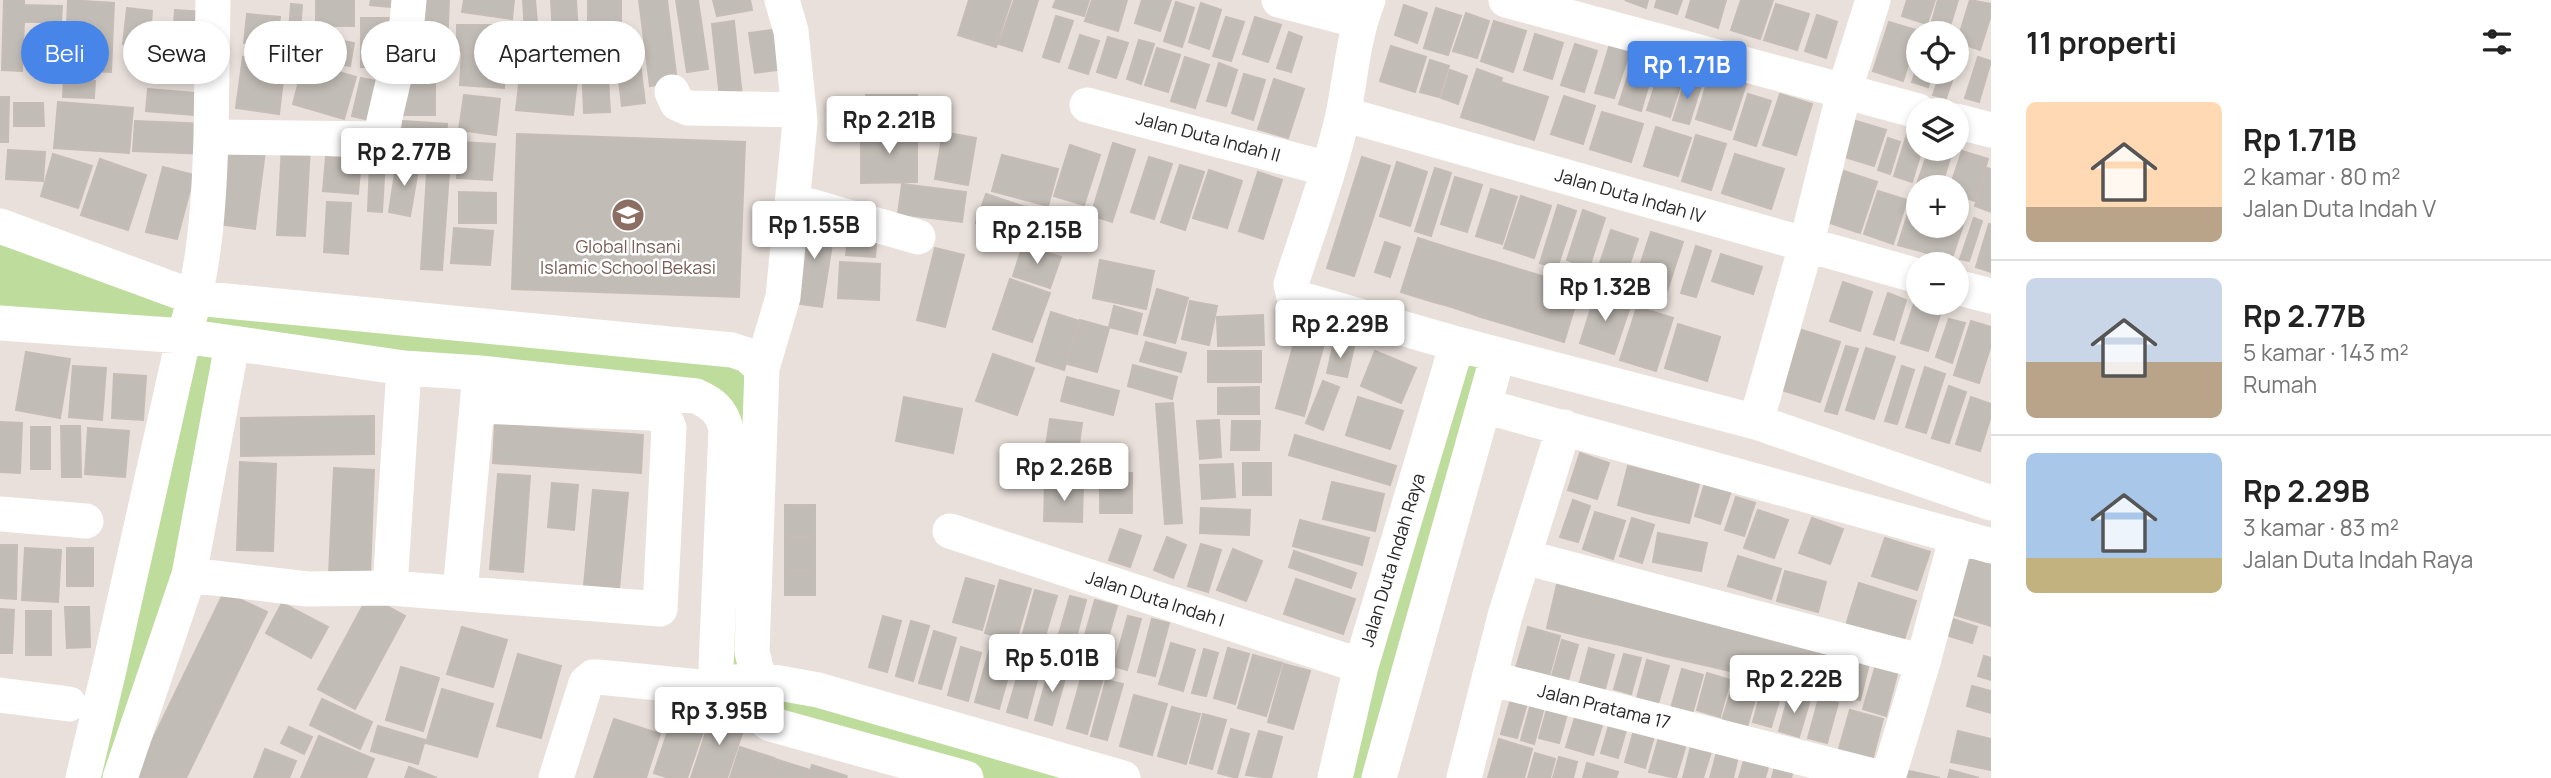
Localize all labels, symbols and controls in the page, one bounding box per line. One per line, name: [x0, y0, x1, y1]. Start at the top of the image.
chip: Beli: [21, 21, 109, 84]
chip: Sewa: [123, 21, 230, 84]
chip: Filter: [244, 21, 347, 84]
chip: Baru: [361, 21, 460, 84]
chip: Apartemen: [474, 21, 645, 84]
map controls: [1906, 21, 1969, 315]
button: locate: [1906, 21, 1969, 84]
text: 11 properti: [2026, 22, 2177, 63]
icon: filters: [2478, 23, 2516, 61]
pin: Rp 1.71B: [1615, 42, 1759, 101]
text: Rp 1.71B: [1644, 48, 1730, 80]
pin: Rp 2.21B: [817, 96, 961, 156]
button: layers: [1906, 98, 1969, 161]
text: Rp 2.21B: [843, 103, 935, 135]
street label: Jalan Duta Indah II: [1133, 105, 1283, 167]
text: Rp 1.71B: [2243, 119, 2356, 160]
pin: Rp 2.77B: [332, 128, 476, 188]
icon: home: [2082, 130, 2166, 214]
text: Rp 2.77B: [357, 135, 451, 167]
text: 2 kamar · 80 m²: [2243, 160, 2401, 192]
street label: Jalan Duta Indah IV: [1552, 162, 1708, 228]
button: +: [1906, 175, 1969, 238]
text: Jalan Duta Indah V: [2243, 192, 2436, 224]
school or university icon: Global Insani Islamic School Bekasi: [609, 196, 647, 234]
pin: Rp 1.55B: [742, 202, 886, 261]
pin: Rp 2.15B: [965, 206, 1109, 266]
text: Rp 1.55B: [768, 208, 860, 240]
text: Rp 2.15B: [992, 213, 1082, 245]
place label: Global Insani Islamic School Bekasi: [540, 234, 716, 279]
button: −: [1906, 252, 1969, 315]
pin: Rp 1.32B: [1533, 264, 1677, 323]
text: Rp 1.32B: [1559, 270, 1651, 302]
text: Rp 2.77B: [2243, 295, 2365, 336]
pin: Rp 2.29B: [1268, 300, 1412, 360]
icon: home: [2082, 306, 2166, 390]
text: Rp 2.29B: [1291, 307, 1389, 339]
text: 5 kamar · 143 m²: [2243, 336, 2409, 368]
text: Rumah: [2243, 368, 2317, 400]
pin: Rp 2.26B: [992, 444, 1136, 503]
text: Rp 2.26B: [1015, 450, 1113, 482]
street label: Jalan Duta Indah Raya: [1354, 470, 1430, 649]
text: Rp 2.29B: [2243, 470, 2370, 511]
icon: home: [2082, 481, 2166, 565]
text: 3 kamar · 83 m²: [2243, 511, 2399, 543]
text: Jalan Duta Indah Raya: [2243, 543, 2473, 575]
street label: Jalan Duta Indah I: [1083, 564, 1228, 632]
pin: Rp 5.01B: [980, 634, 1124, 694]
text: Rp 5.01B: [1005, 641, 1099, 673]
pin: Rp 2.22B: [1722, 656, 1866, 715]
text: Rp 2.22B: [1746, 662, 1842, 694]
street label: Jalan Pratama 17: [1535, 678, 1673, 734]
pin: Rp 3.95B: [647, 688, 791, 747]
text: Rp 3.95B: [671, 694, 767, 726]

